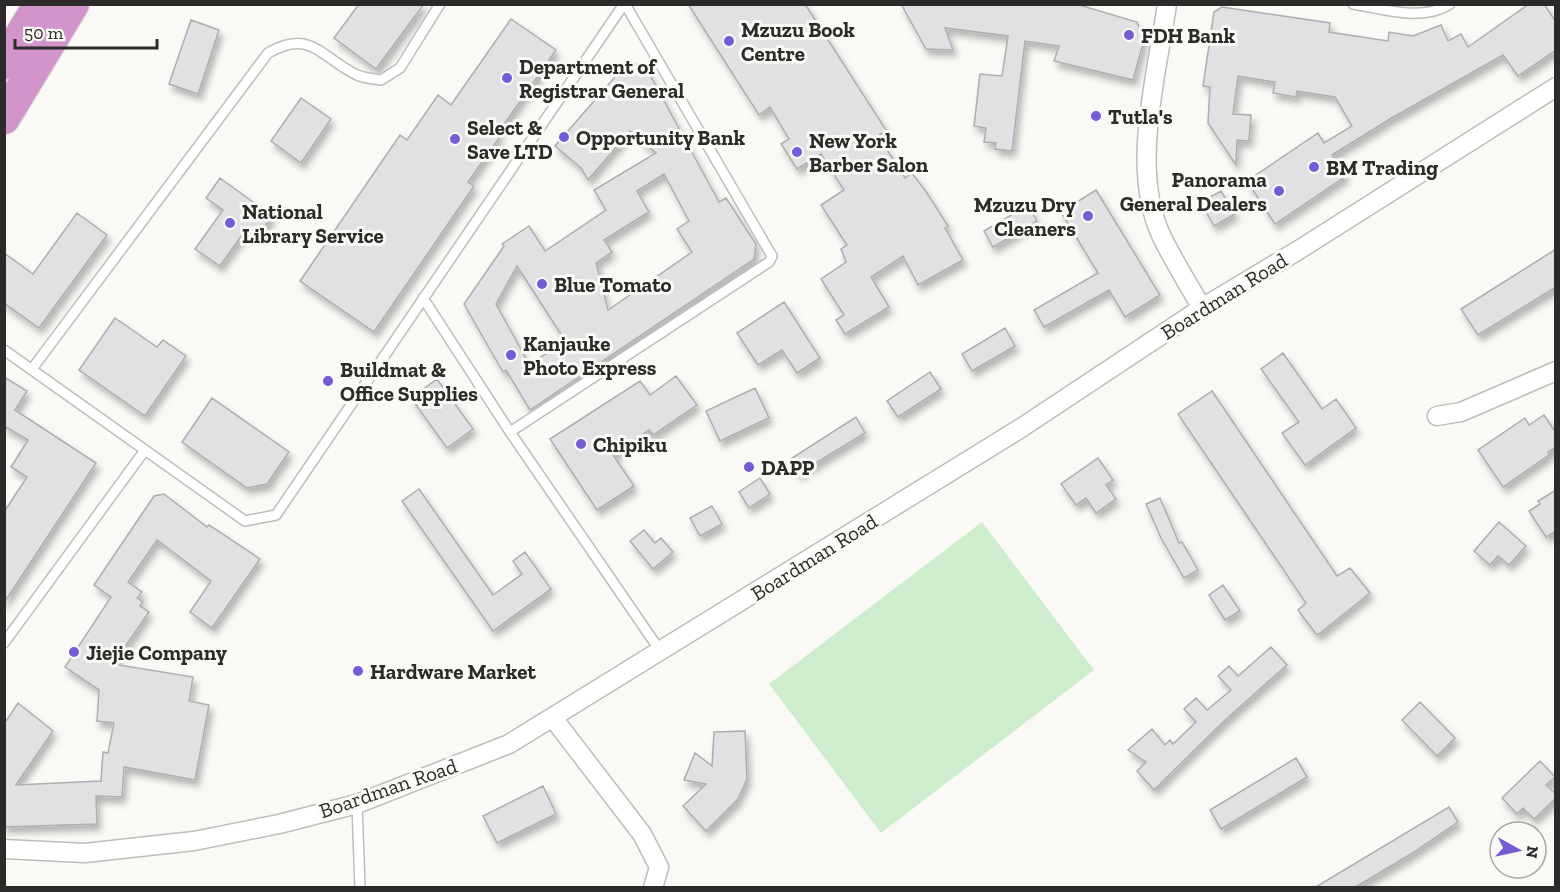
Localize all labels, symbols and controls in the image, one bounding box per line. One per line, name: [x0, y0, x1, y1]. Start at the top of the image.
scale bar: [15, 12, 158, 50]
place label: Mzuzu Book Centre: [741, 17, 855, 66]
text: 50 m: [24, 22, 64, 44]
place label: FDH Bank: [1141, 23, 1235, 48]
marker: FDH Bank: [1122, 28, 1136, 42]
marker: Mzuzu Book Centre: [722, 34, 736, 48]
place label: Department of Registrar General: [519, 54, 684, 103]
marker: Department of Registrar General: [500, 71, 514, 85]
place label: Tutla's: [1108, 104, 1173, 129]
marker: Tutla's: [1089, 109, 1103, 123]
place label: Select & Save LTD: [467, 115, 553, 164]
place label: Opportunity Bank: [576, 125, 745, 150]
place label: New York Barber Salon: [809, 128, 929, 177]
marker: Opportunity Bank: [557, 130, 571, 144]
marker: Select & Save LTD: [448, 132, 462, 146]
marker: New York Barber Salon: [790, 145, 804, 159]
place label: BM Trading: [1326, 155, 1438, 180]
marker: BM Trading: [1307, 160, 1321, 174]
place label: Panorama General Dealers: [1120, 167, 1267, 216]
marker: Panorama General Dealers: [1272, 184, 1286, 198]
place label: Mzuzu Dry Cleaners: [974, 192, 1076, 241]
place label: National Library Service: [242, 199, 384, 248]
marker: Mzuzu Dry Cleaners: [1081, 209, 1095, 223]
marker: National Library Service: [223, 216, 237, 230]
street label: Boardman Road: [1156, 247, 1292, 345]
place label: Blue Tomato: [554, 272, 672, 297]
marker: Blue Tomato: [535, 277, 549, 291]
place label: Kanjauke Photo Express: [523, 331, 657, 380]
marker: Kanjauke Photo Express: [504, 348, 518, 362]
place label: Buildmat & Office Supplies: [340, 357, 478, 406]
marker: Buildmat & Office Supplies: [321, 374, 335, 388]
place label: Chipiku: [593, 432, 667, 457]
marker: Chipiku: [574, 437, 588, 451]
place label: DAPP: [761, 455, 815, 480]
marker: DAPP: [742, 460, 756, 474]
street label: Boardman Road: [746, 508, 882, 606]
place label: Jiejie Company: [86, 640, 227, 665]
marker: Jiejie Company: [67, 645, 81, 659]
place label: Hardware Market: [370, 659, 536, 684]
marker: Hardware Market: [351, 664, 365, 678]
street label: Boardman Road: [316, 753, 461, 823]
north arrow: [1488, 820, 1548, 880]
text: N: [1522, 845, 1543, 859]

